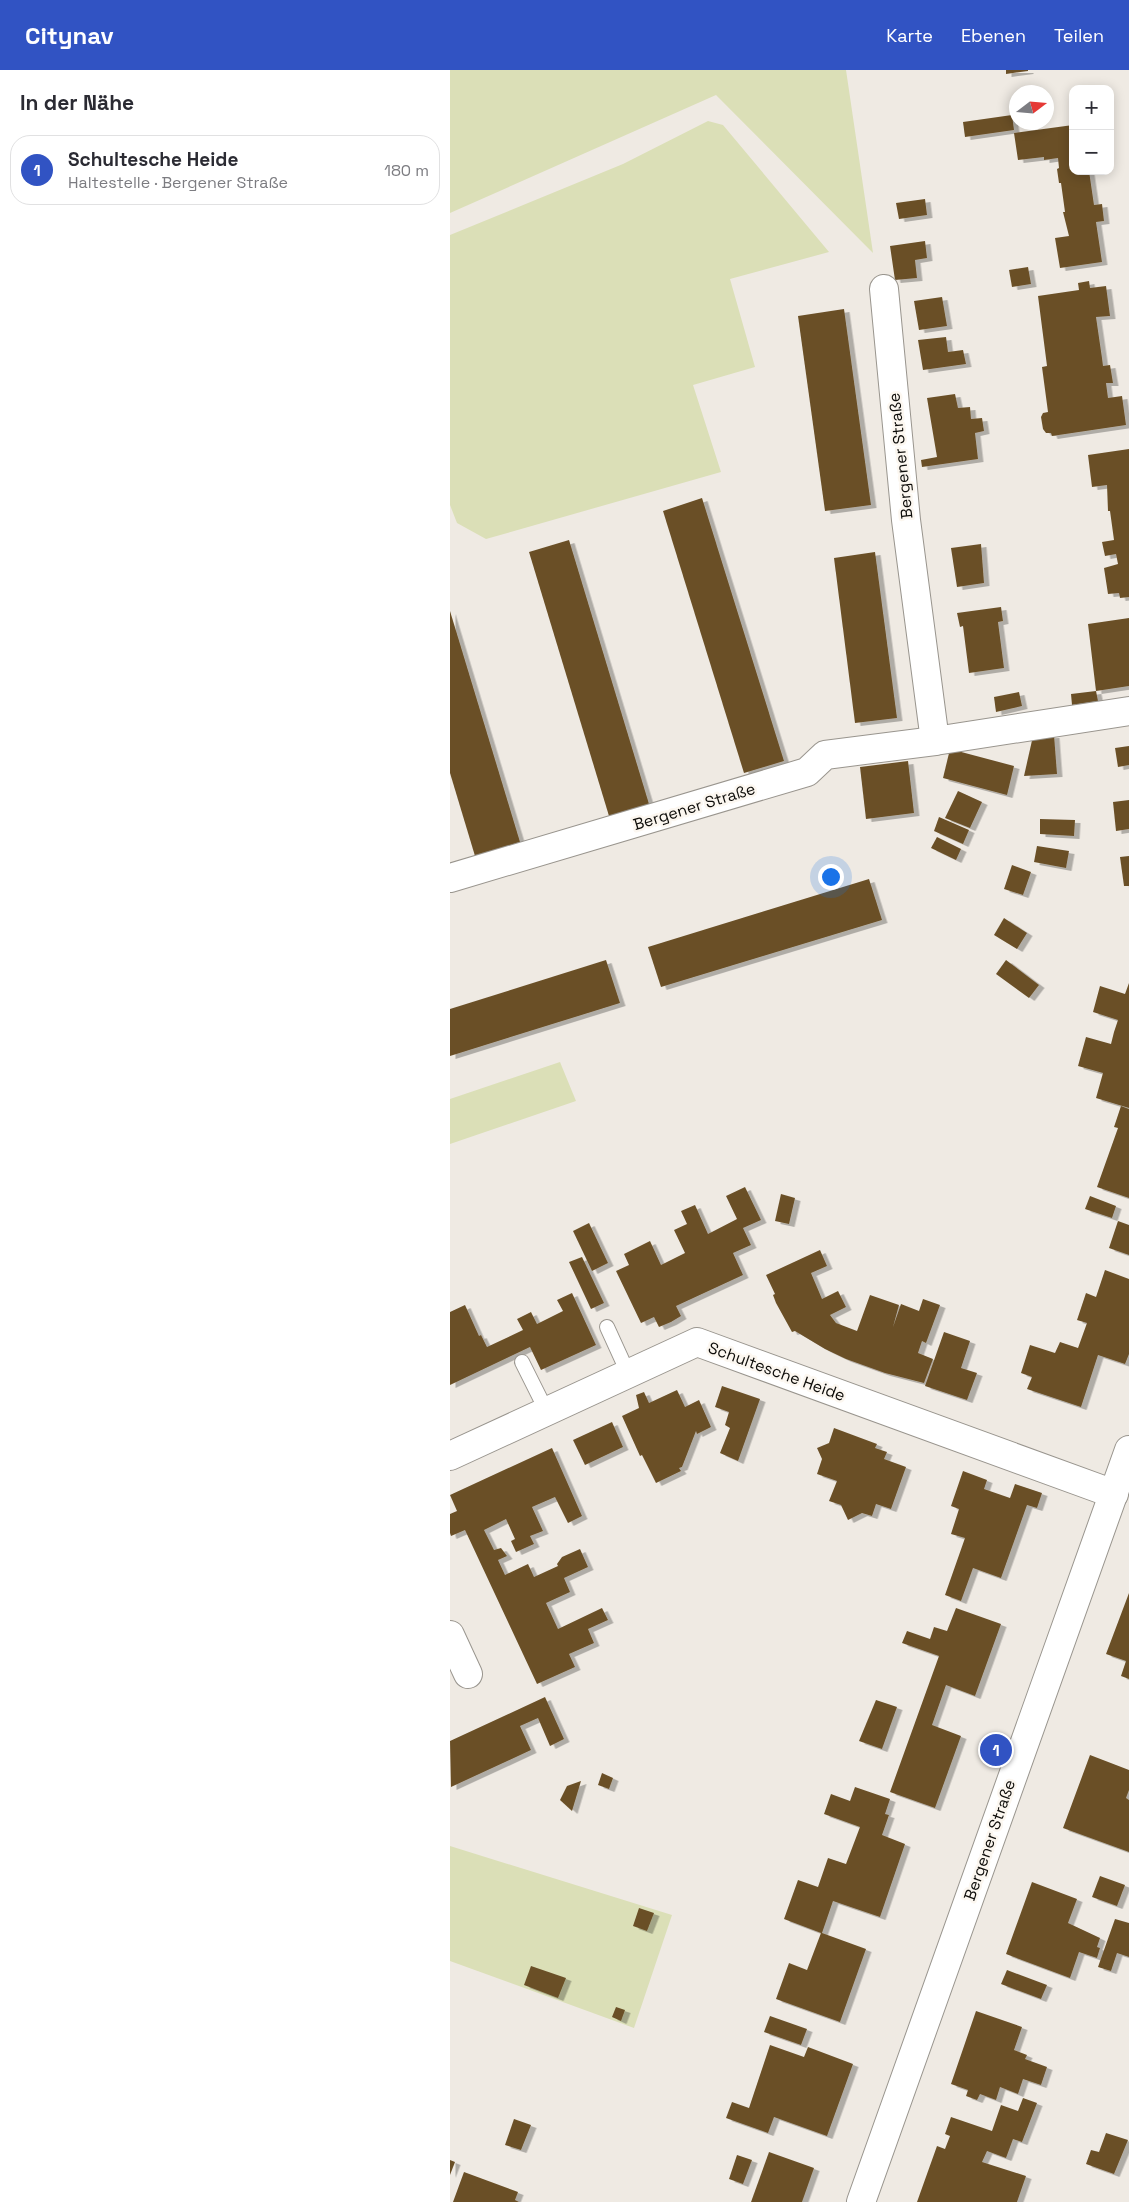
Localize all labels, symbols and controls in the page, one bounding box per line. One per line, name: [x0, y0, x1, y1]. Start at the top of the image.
text: Citynav: [25, 20, 114, 51]
text: Karte: [886, 24, 933, 47]
text: Ebenen: [961, 24, 1026, 47]
text: Teilen: [1054, 24, 1104, 47]
north arrow: [1009, 85, 1054, 130]
map controls: [1069, 85, 1114, 175]
button: +: [1069, 85, 1114, 130]
text: In der Nähe: [20, 89, 134, 116]
button: −: [1069, 130, 1114, 175]
text: Schultesche Heide: [68, 147, 238, 172]
text: 1: [33, 160, 41, 181]
text: 180 m: [384, 160, 429, 181]
text: Haltestelle · Bergener Straße: [68, 172, 288, 193]
street label: Bergener Straße: [883, 392, 918, 520]
street label: Bergener Straße: [631, 778, 758, 835]
your location: [818, 864, 844, 890]
street label: Schultesche Heide: [705, 1337, 848, 1406]
pin: 1: [980, 1731, 1012, 1769]
street label: Bergener Straße: [959, 1777, 1020, 1903]

